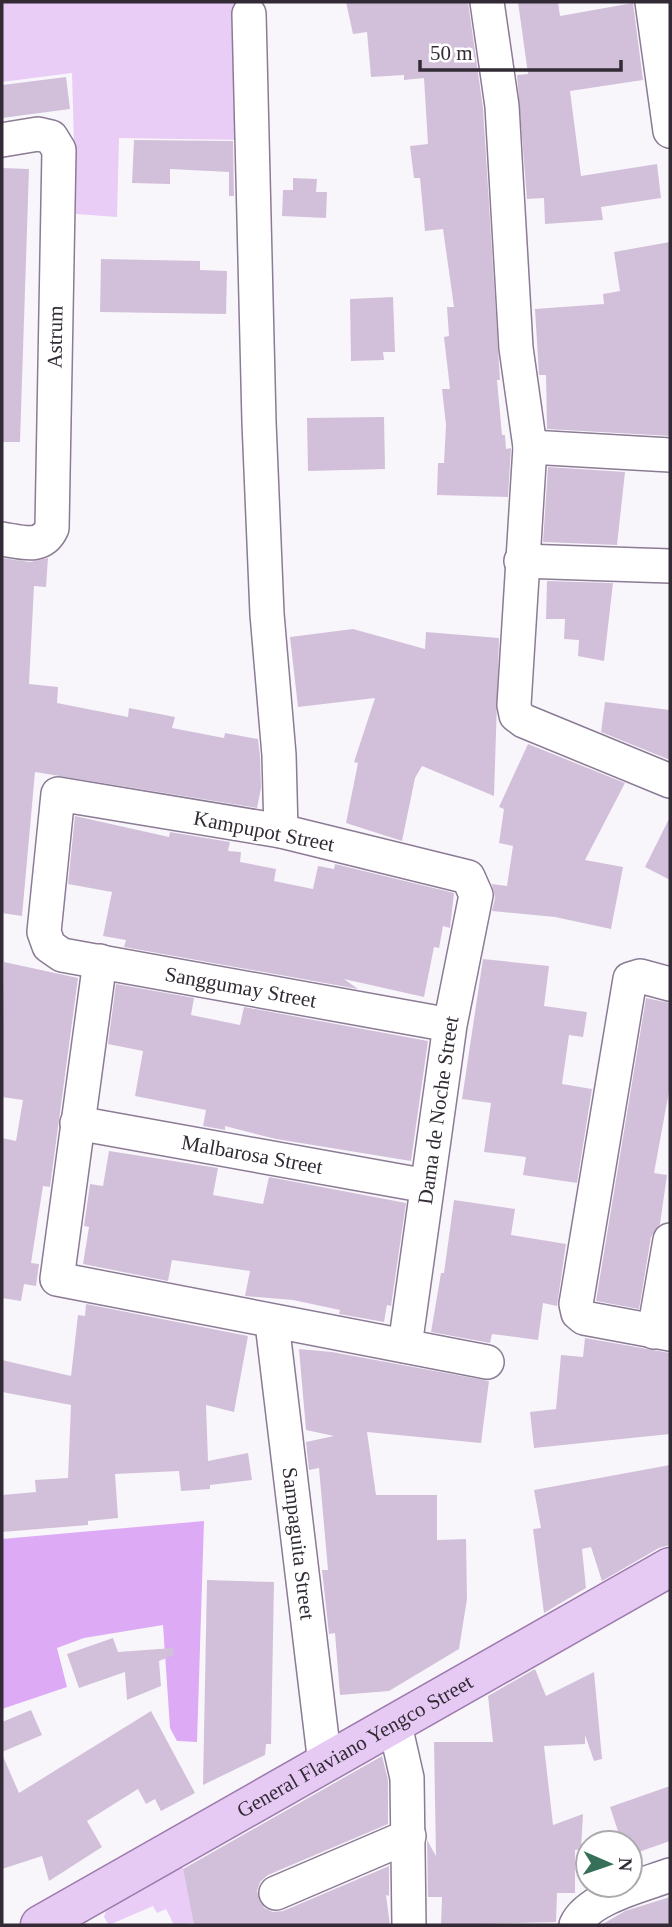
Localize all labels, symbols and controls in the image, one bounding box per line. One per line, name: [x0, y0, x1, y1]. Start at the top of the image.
scale bar: [420, 28, 621, 72]
text: 50 m: [430, 41, 473, 65]
street label: Astrum: [42, 305, 68, 369]
street label: Kampupot Street: [192, 806, 337, 856]
street label: Sanggumay Street: [163, 962, 318, 1013]
street label: Dama de Noche Street: [413, 1014, 463, 1206]
street label: Malbarosa Street: [180, 1130, 325, 1179]
street label: Sampaguita Street: [277, 1466, 320, 1621]
street label: General Flaviano Yengco Street: [233, 1670, 477, 1823]
north arrow: [574, 1829, 644, 1899]
text: N: [615, 1857, 636, 1872]

